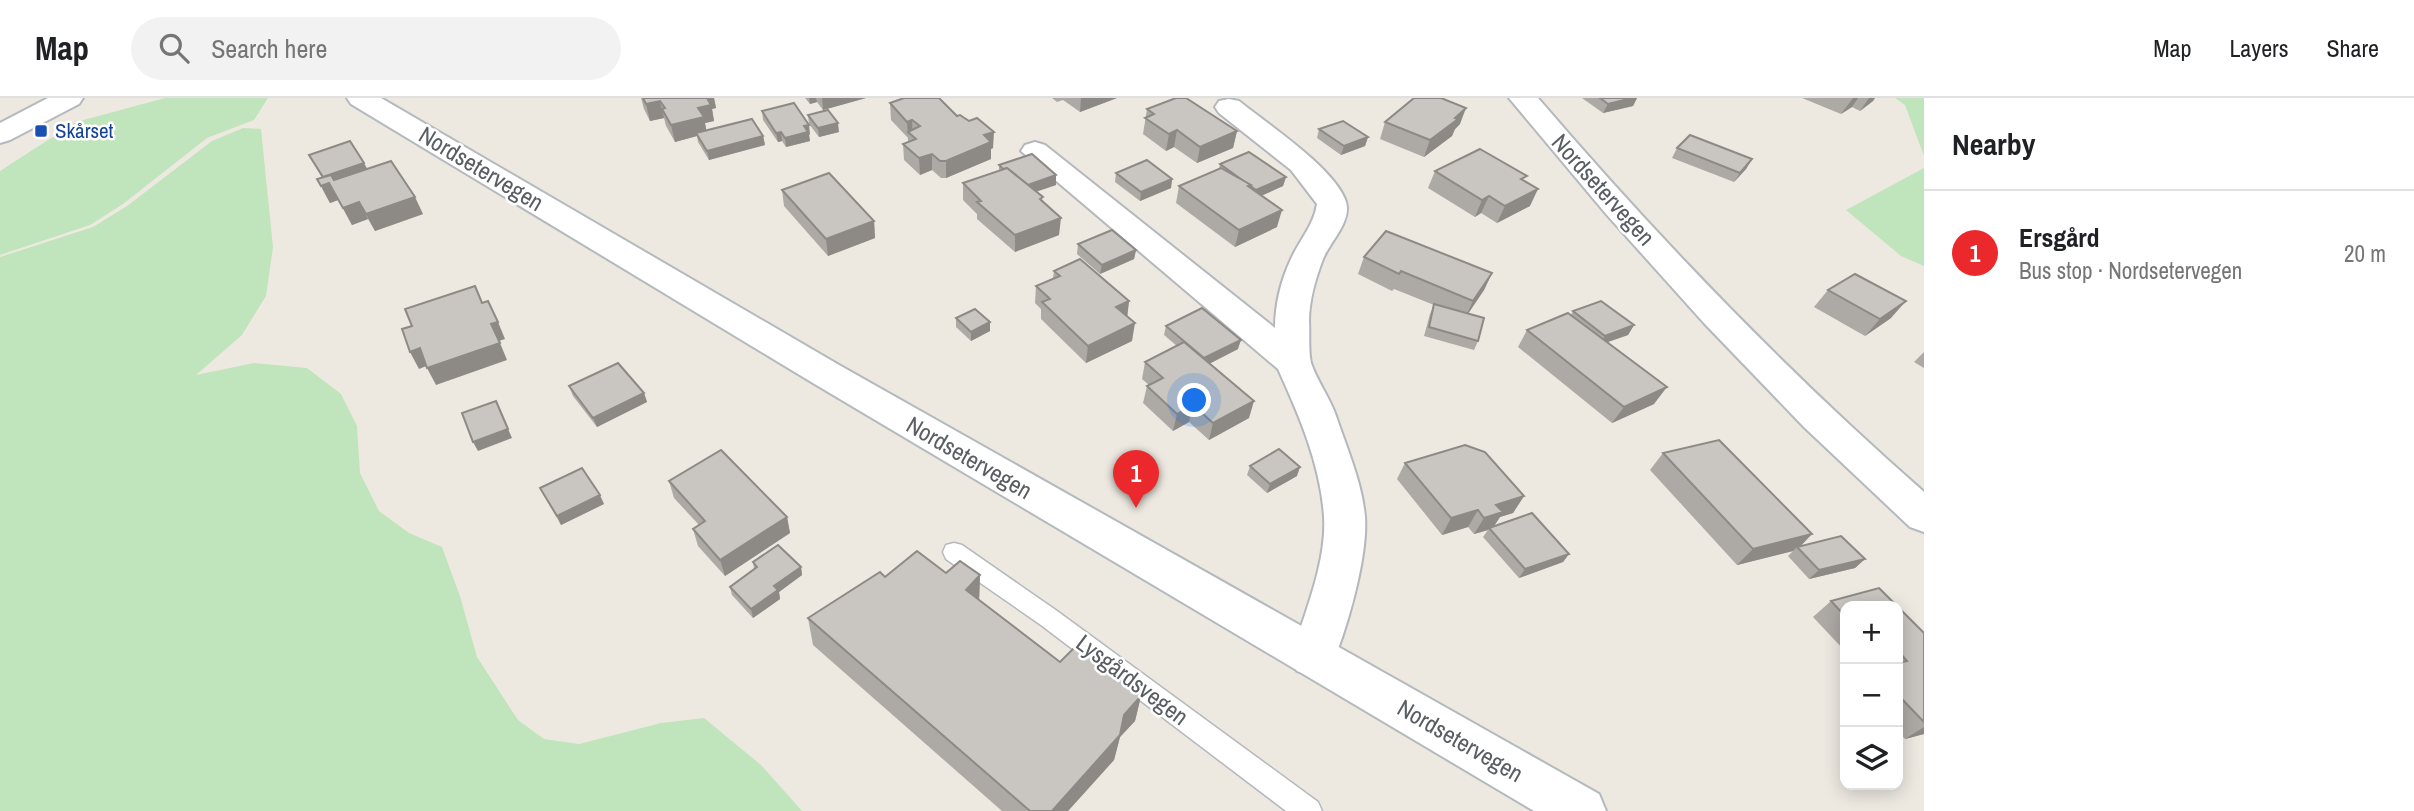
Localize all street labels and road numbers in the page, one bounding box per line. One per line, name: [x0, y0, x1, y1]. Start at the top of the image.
street label: Nordsetervegen: [413, 118, 550, 218]
street label: Nordsetervegen: [1545, 127, 1662, 252]
street label: Nordsetervegen: [901, 408, 1038, 506]
street label: Lysgårdsvegen: [1070, 626, 1195, 732]
street label: Nordsetervegen: [1392, 691, 1529, 789]

